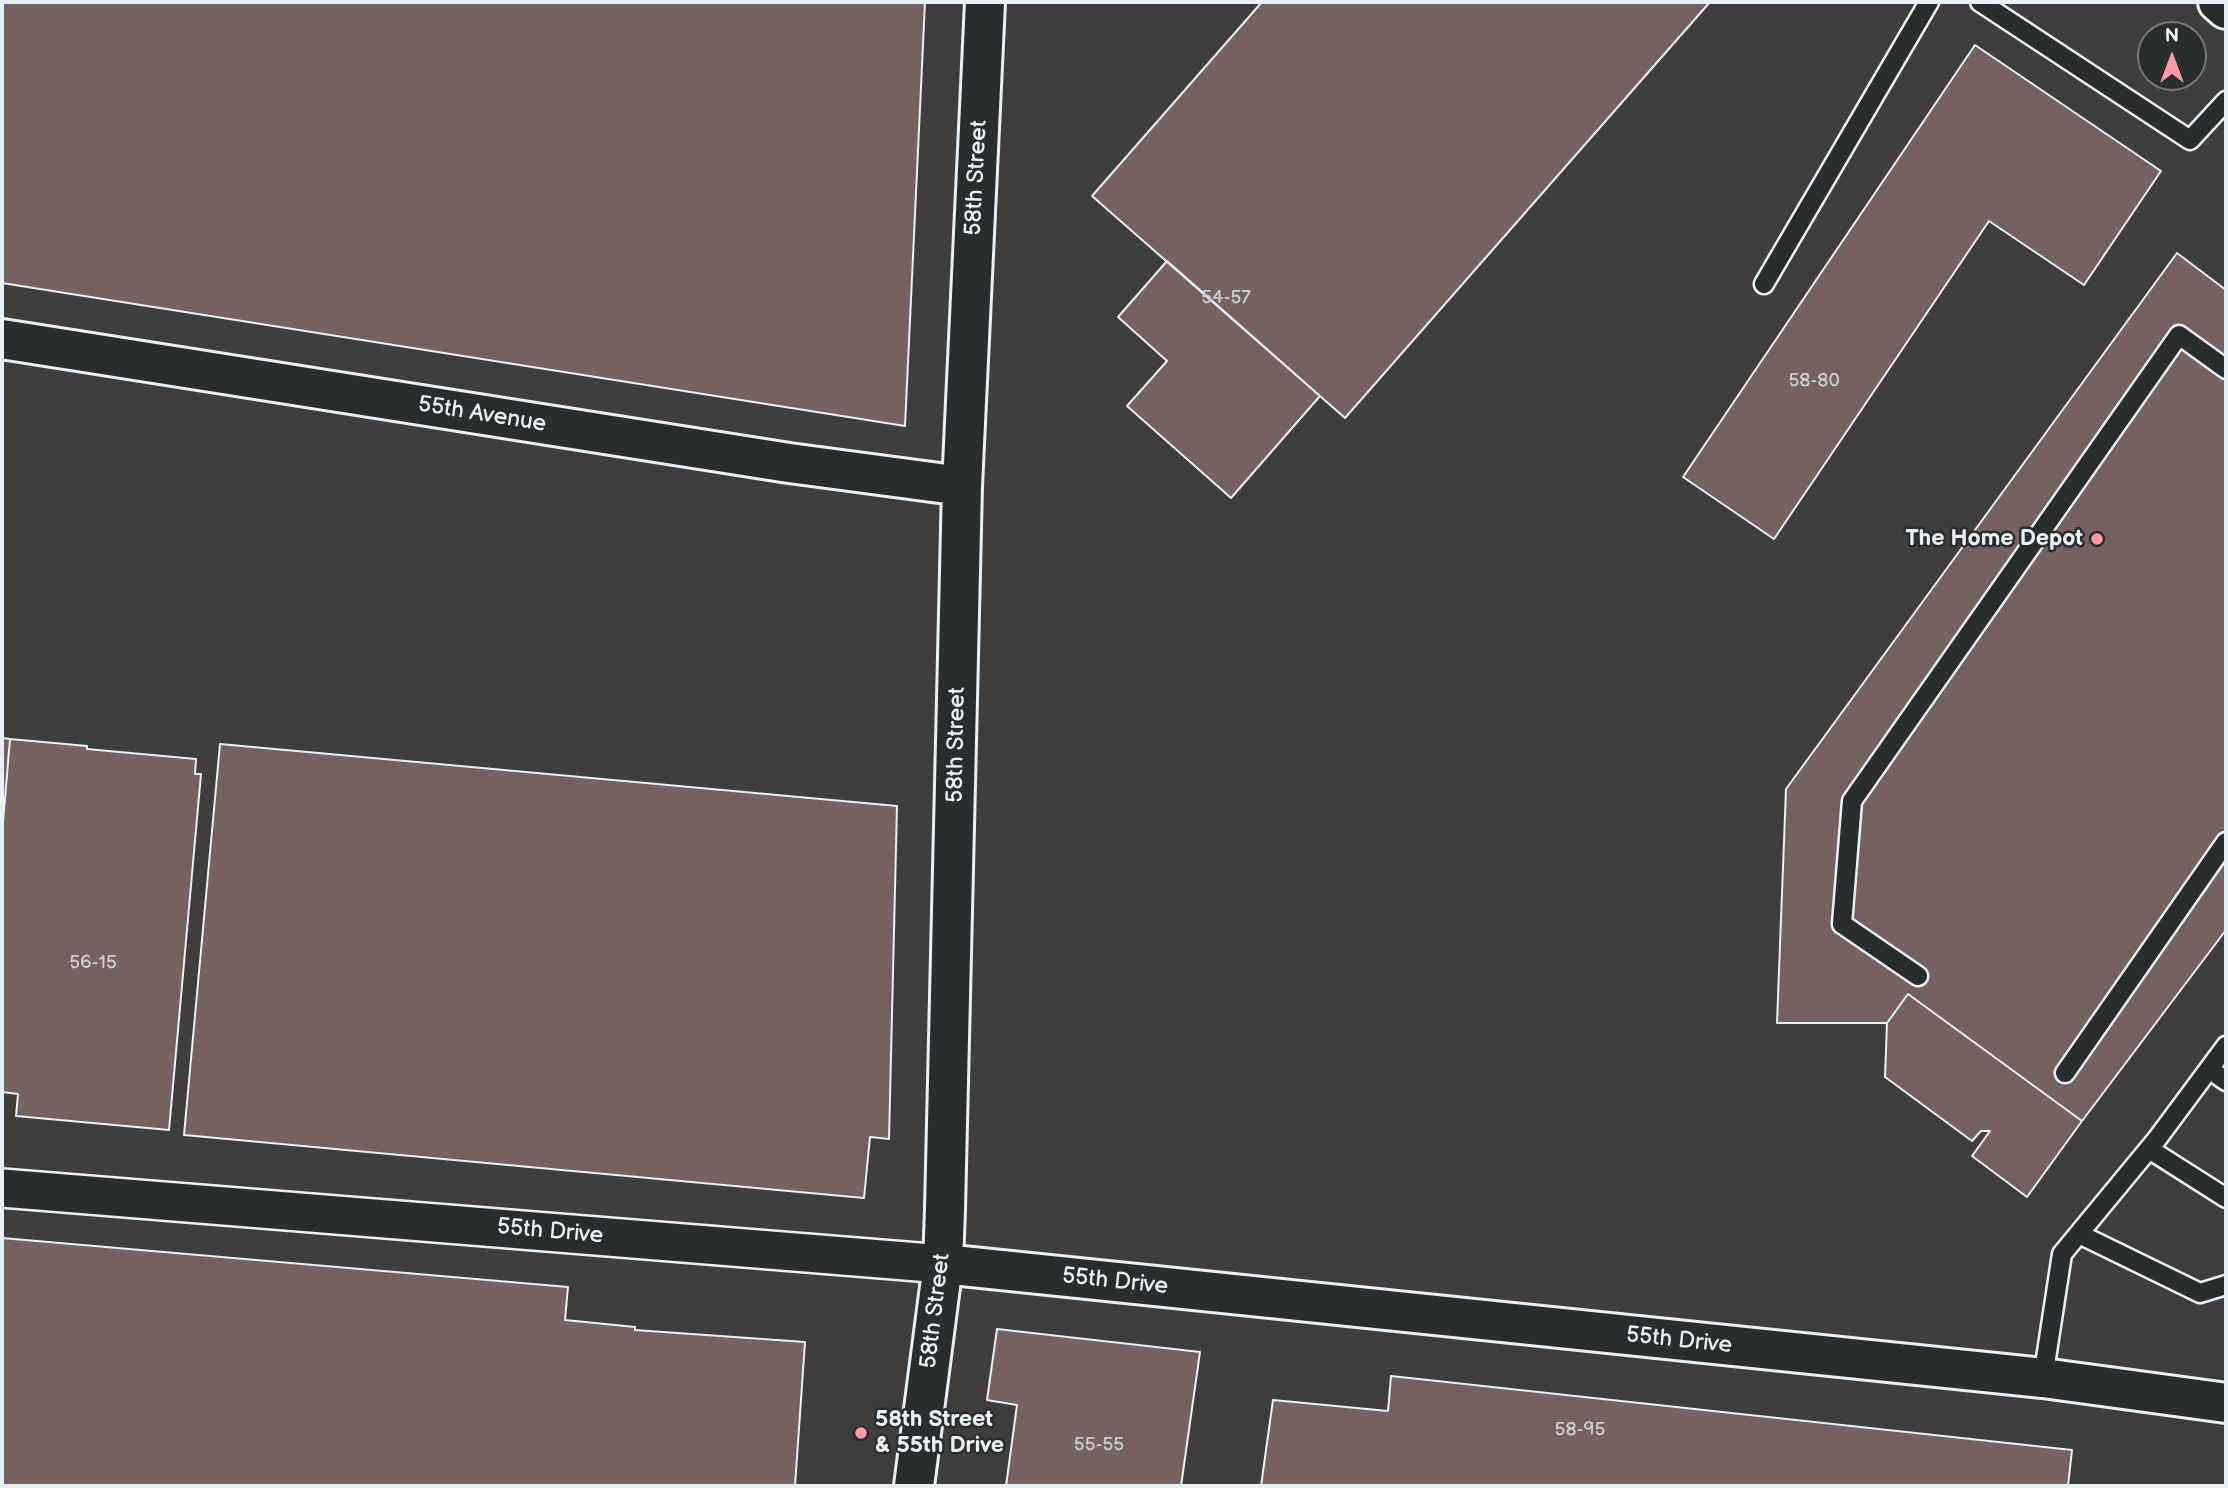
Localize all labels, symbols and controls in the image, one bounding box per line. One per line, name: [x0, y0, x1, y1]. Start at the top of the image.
north arrow: [2137, 21, 2207, 91]
text: N: [2165, 25, 2179, 48]
street label: 58th Street: [960, 119, 994, 237]
house number: 54-57: [1201, 287, 1251, 309]
house number: 58-80: [1788, 370, 1840, 392]
street label: 55th Avenue: [416, 391, 548, 439]
place label: The Home Depot: [1906, 525, 2083, 553]
marker: The Home Depot: [2089, 531, 2105, 547]
street label: 58th Street: [942, 687, 972, 803]
house number: 56-15: [69, 952, 117, 974]
street label: 55th Drive: [496, 1214, 604, 1250]
street label: 58th Street: [915, 1252, 957, 1370]
street label: 55th Drive: [1061, 1263, 1169, 1301]
street label: 55th Drive: [1625, 1322, 1733, 1360]
place label: 58th Street & 55th Drive: [875, 1406, 1004, 1460]
house number: 58-95: [1555, 1419, 1605, 1441]
marker: 58th Street & 55th Drive: [853, 1425, 869, 1441]
house number: 55-55: [1074, 1434, 1124, 1456]

